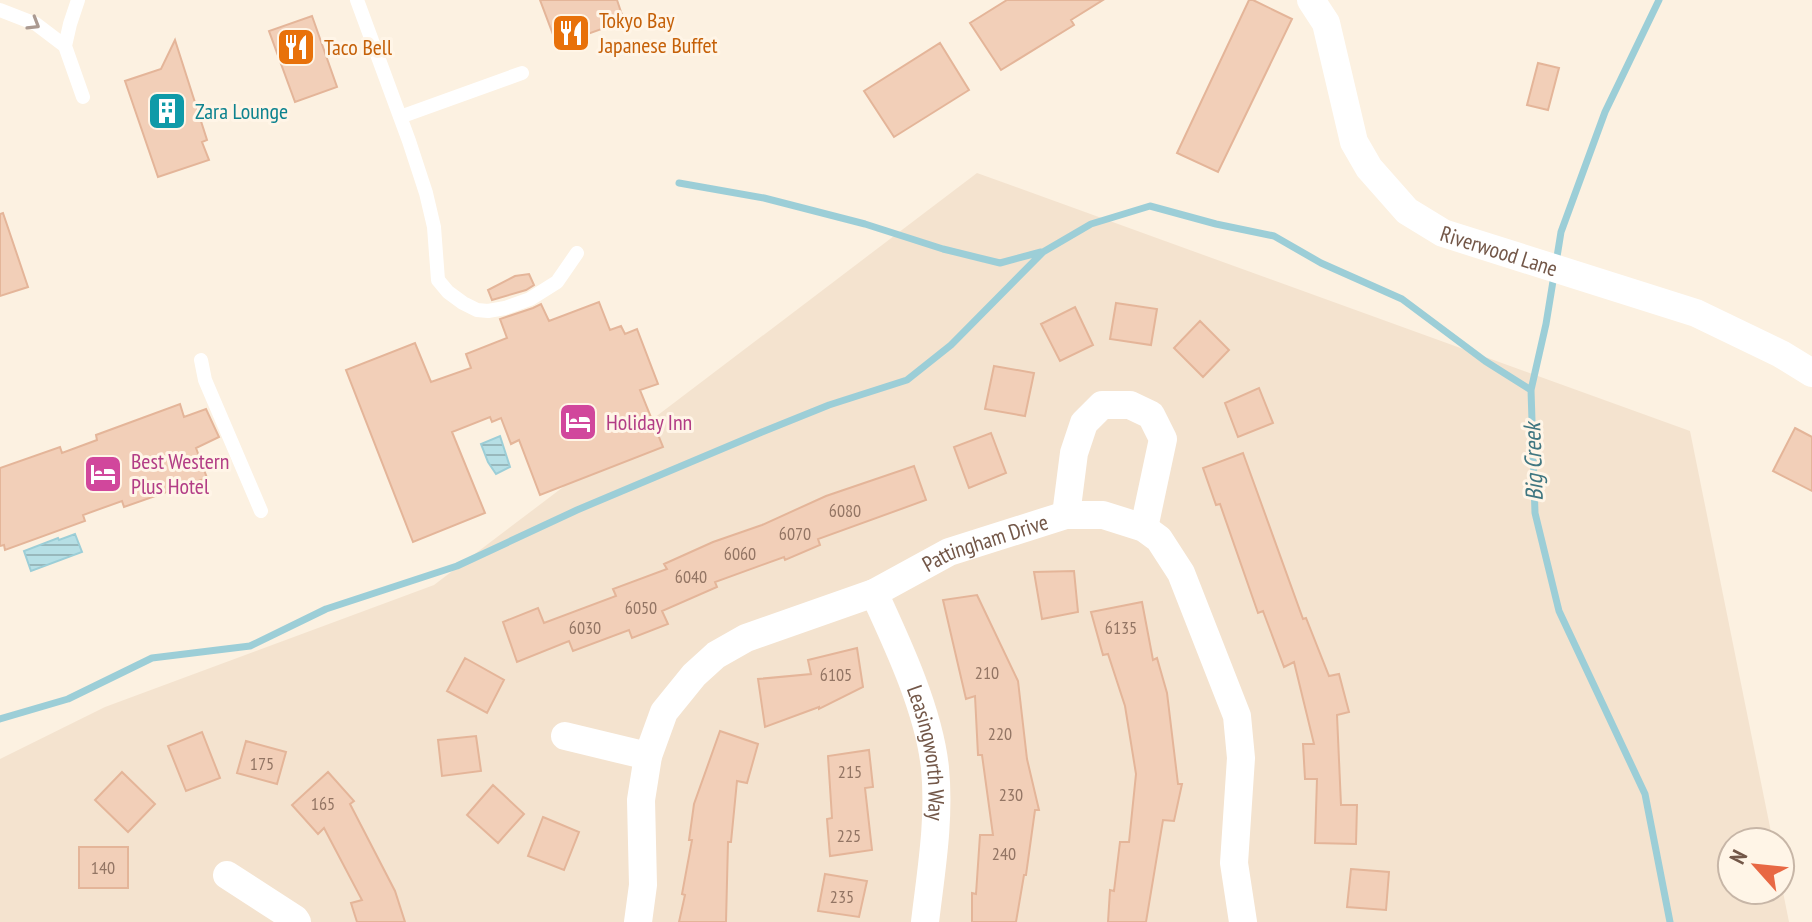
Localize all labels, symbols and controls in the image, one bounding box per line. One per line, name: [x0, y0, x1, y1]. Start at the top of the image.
place label: Tokyo Bay Japanese Buffet: [598, 6, 718, 59]
restaurant icon: Tokyo Bay Japanese Buffet: [550, 12, 592, 54]
one-way arrow: [25, 14, 40, 30]
restaurant icon: Taco Bell: [275, 26, 317, 68]
place label: Taco Bell: [324, 33, 393, 61]
building icon: Zara Lounge: [146, 90, 188, 132]
place label: Zara Lounge: [195, 97, 288, 125]
street label: Riverwood Lane: [1437, 219, 1561, 282]
hotel icon: Holiday Inn: [557, 401, 599, 443]
place label: Holiday Inn: [606, 408, 692, 436]
water label: Big Creek: [1516, 420, 1550, 502]
place label: Best Western Plus Hotel: [131, 447, 229, 500]
hotel icon: Best Western Plus Hotel: [82, 453, 124, 495]
house number: 6080: [829, 499, 861, 522]
street label: Pattingham Drive: [917, 508, 1052, 578]
house number: 6070: [779, 522, 811, 545]
house number: 6060: [724, 542, 756, 565]
house number: 6040: [675, 565, 707, 588]
house number: 6050: [625, 596, 657, 619]
house number: 6030: [569, 616, 601, 639]
house number: 6135: [1105, 616, 1137, 639]
house number: 210: [975, 661, 999, 684]
house number: 6105: [820, 663, 852, 686]
street label: Leasingworth Way: [901, 681, 951, 822]
house number: 220: [988, 722, 1012, 745]
house number: 175: [250, 752, 274, 775]
house number: 215: [838, 760, 862, 783]
house number: 230: [999, 783, 1023, 806]
house number: 165: [311, 792, 335, 815]
house number: 225: [837, 824, 861, 847]
north arrow: [1716, 826, 1796, 906]
house number: 240: [992, 842, 1016, 865]
text: N: [1723, 845, 1753, 869]
house number: 140: [91, 856, 115, 879]
house number: 235: [830, 885, 854, 908]

